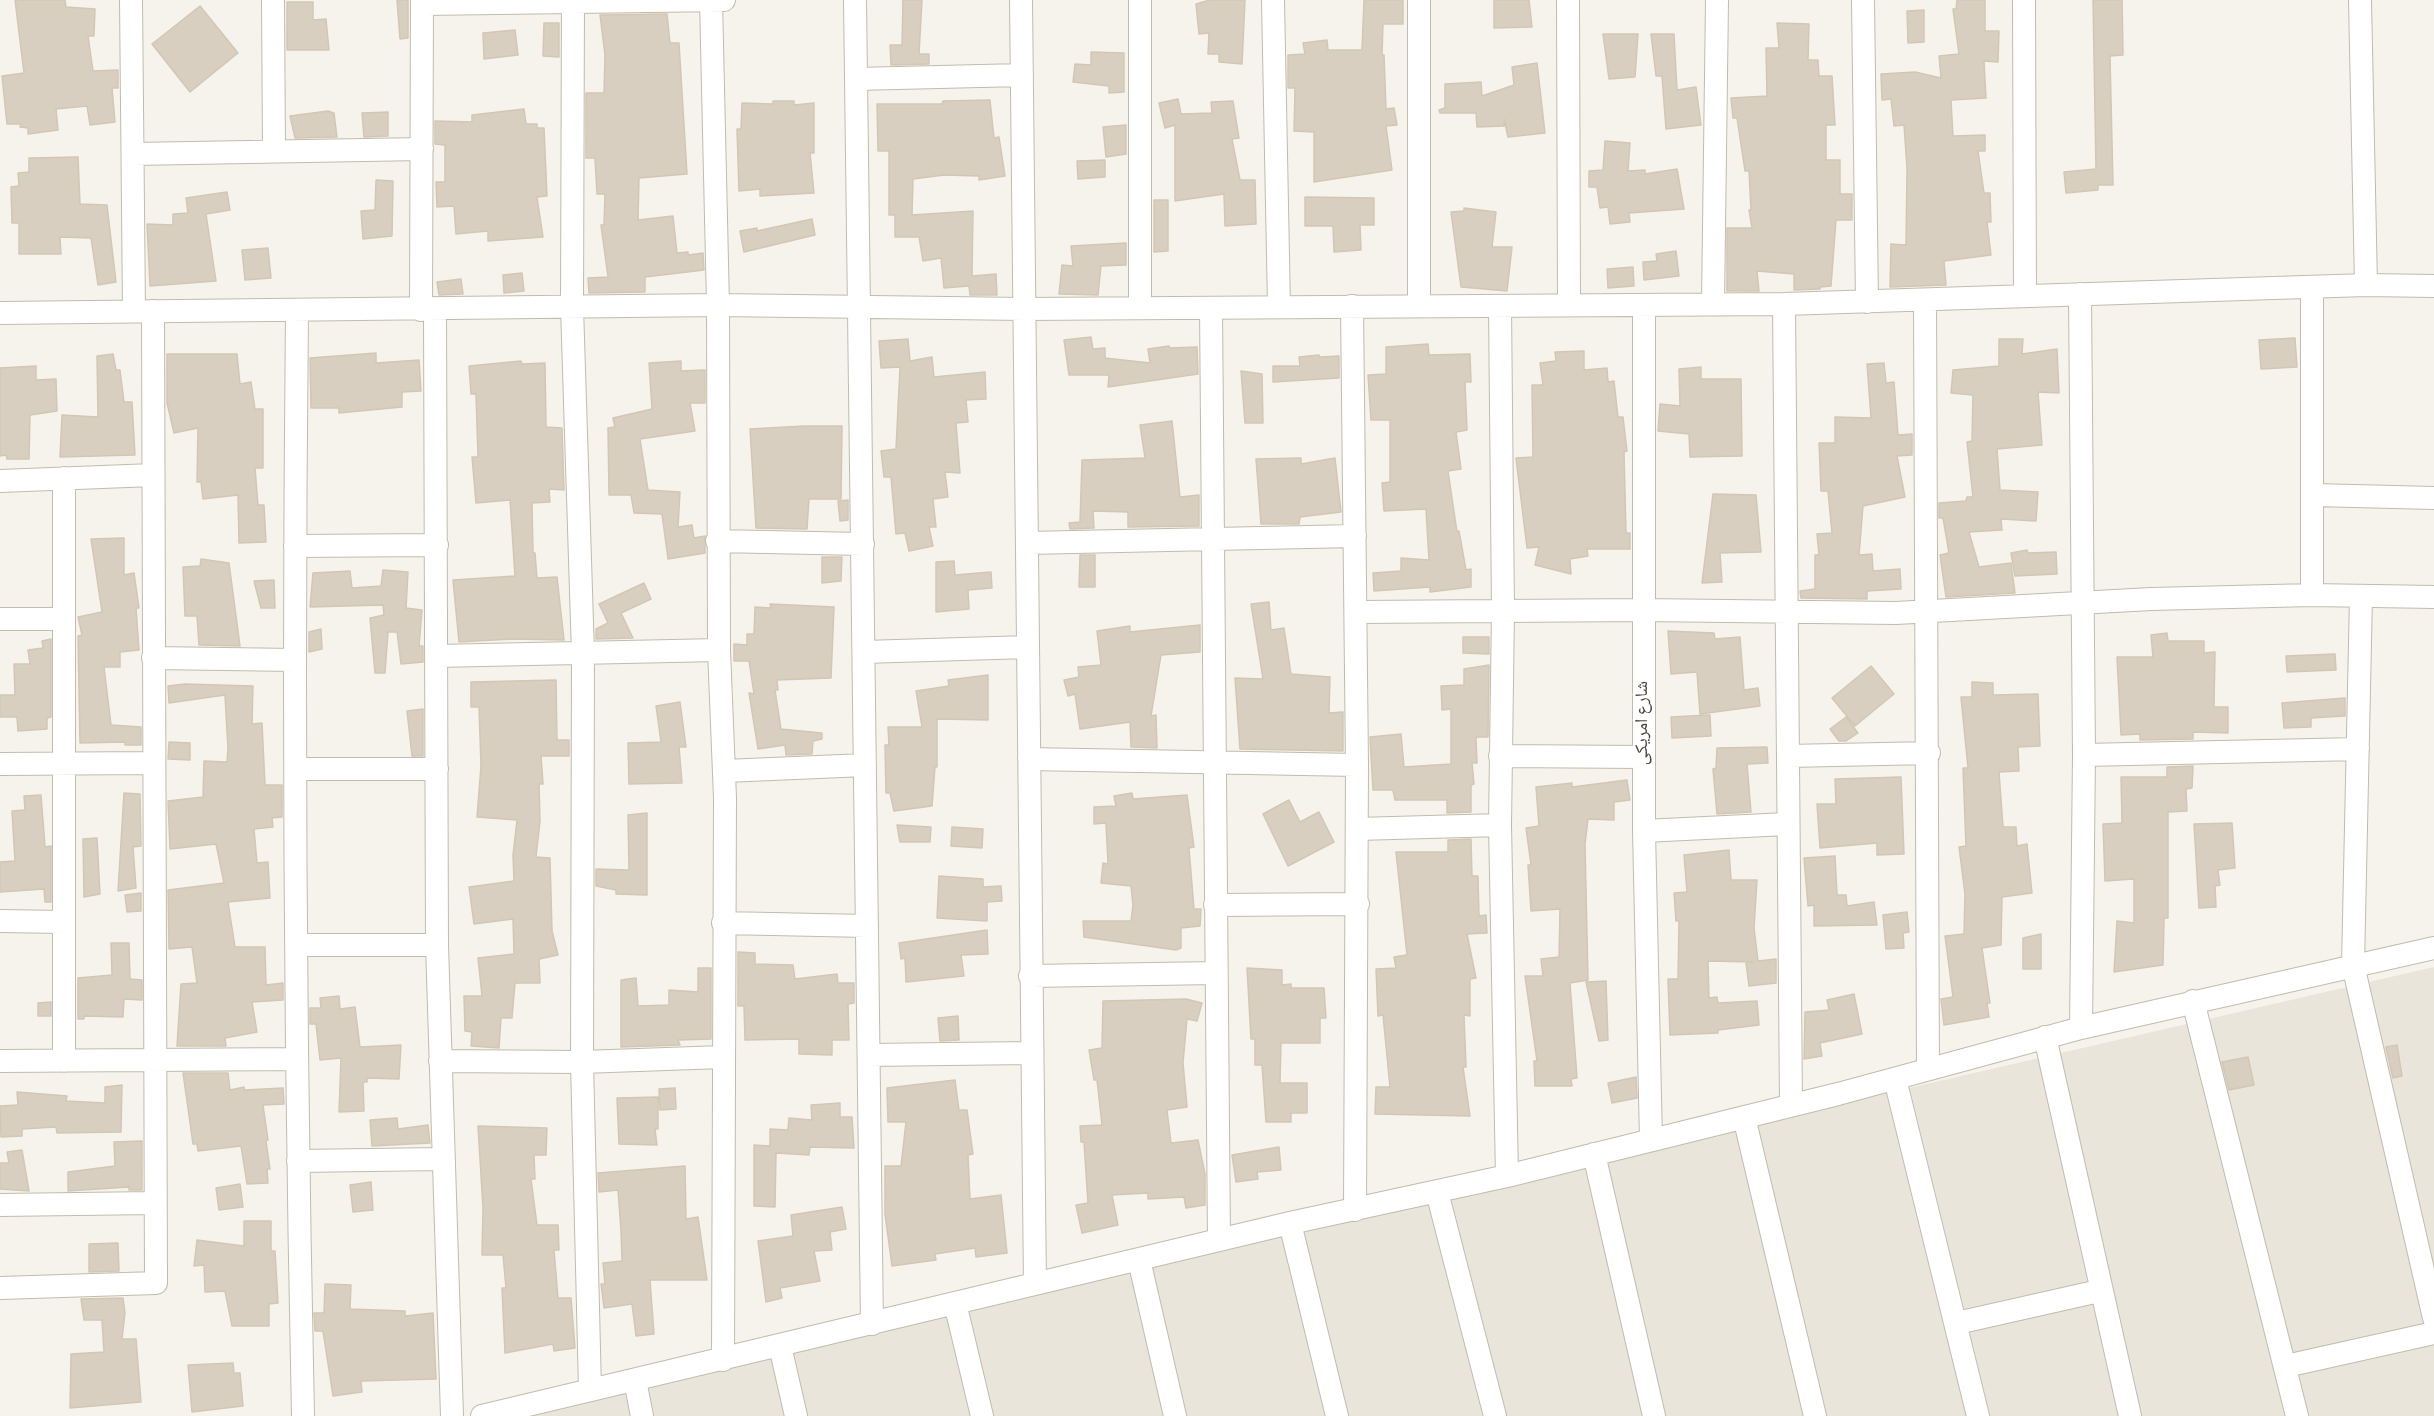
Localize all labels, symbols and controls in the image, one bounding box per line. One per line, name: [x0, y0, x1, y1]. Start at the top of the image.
street label: شارع امريكى: [1632, 681, 1654, 765]

